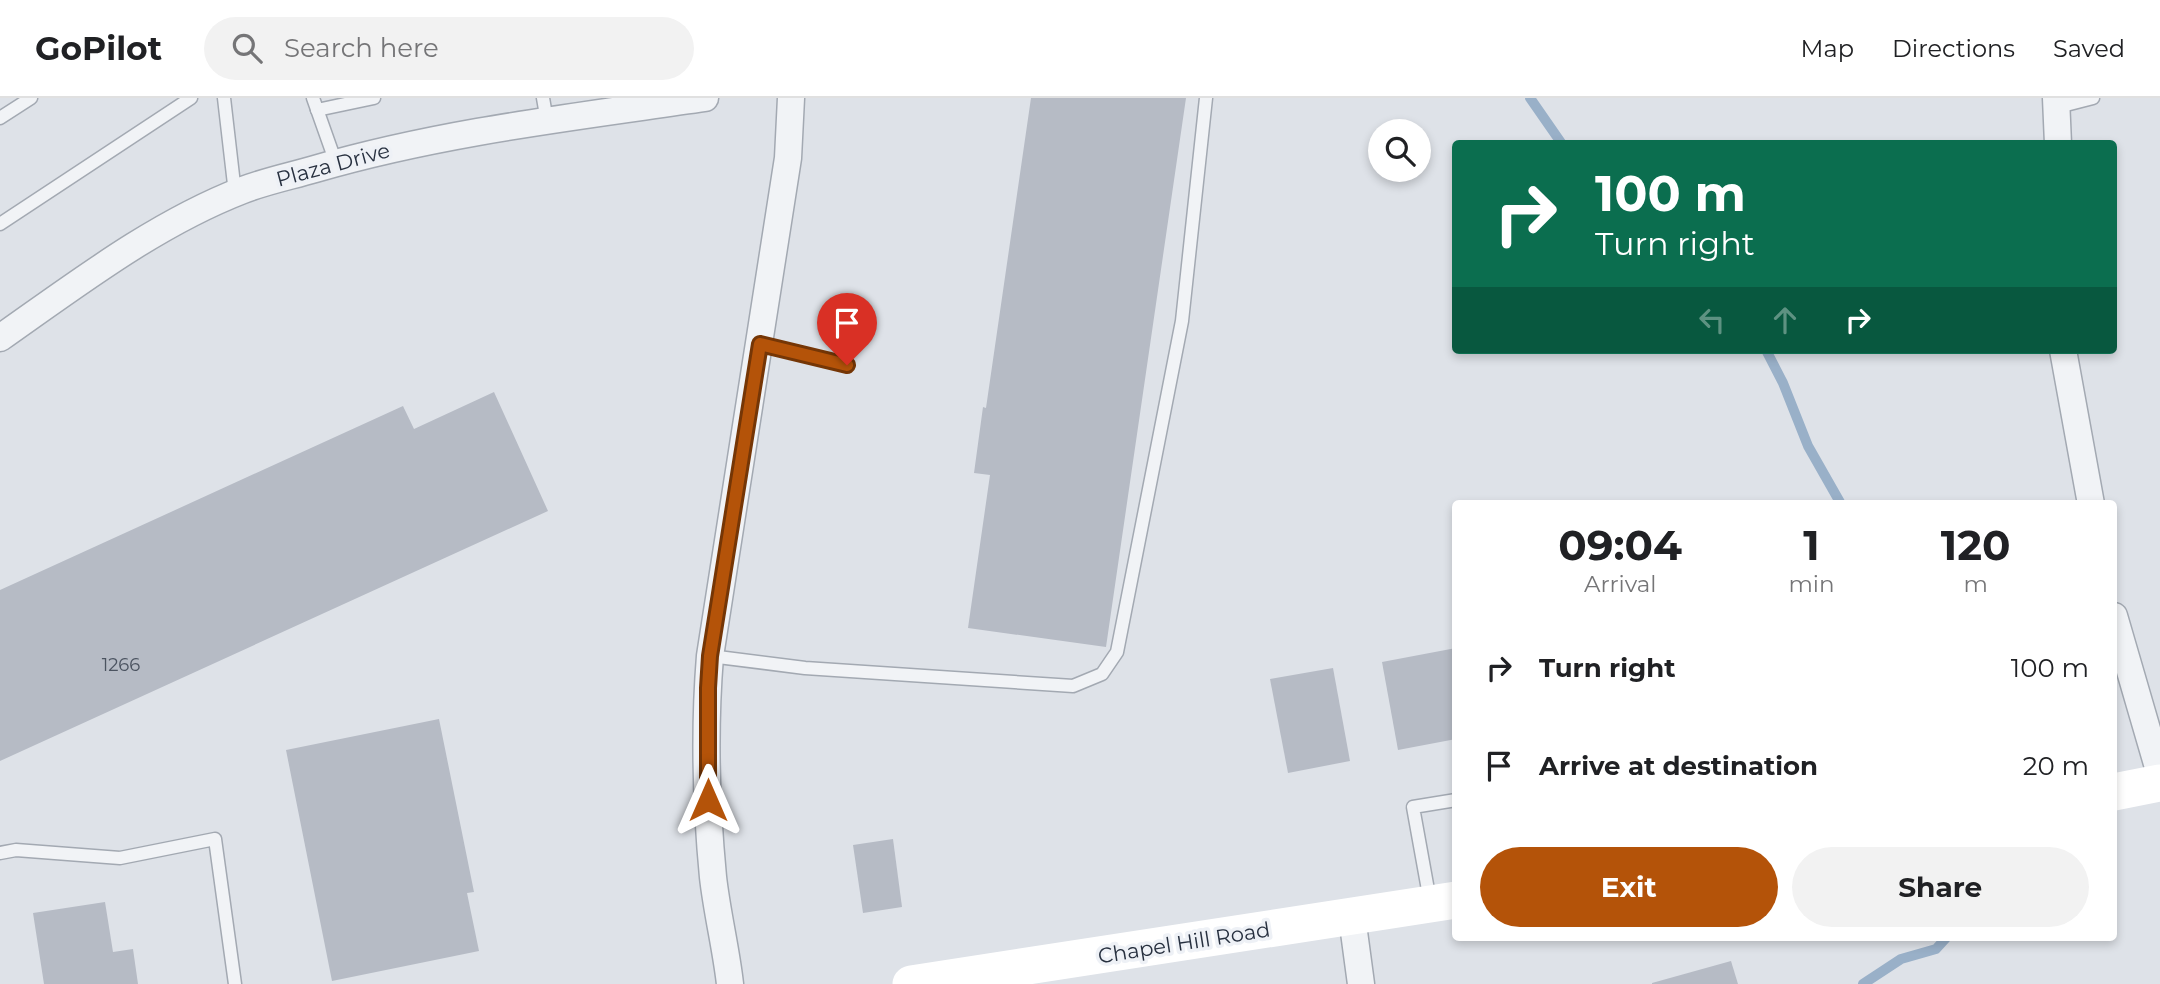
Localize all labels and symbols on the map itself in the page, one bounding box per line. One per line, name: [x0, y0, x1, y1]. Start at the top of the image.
street label: Plaza Drive: [273, 137, 392, 192]
pin: [817, 293, 877, 365]
house number: 1266: [102, 654, 140, 676]
position arrow: [671, 763, 745, 837]
street label: Chapel Hill Road: [1096, 917, 1272, 968]

